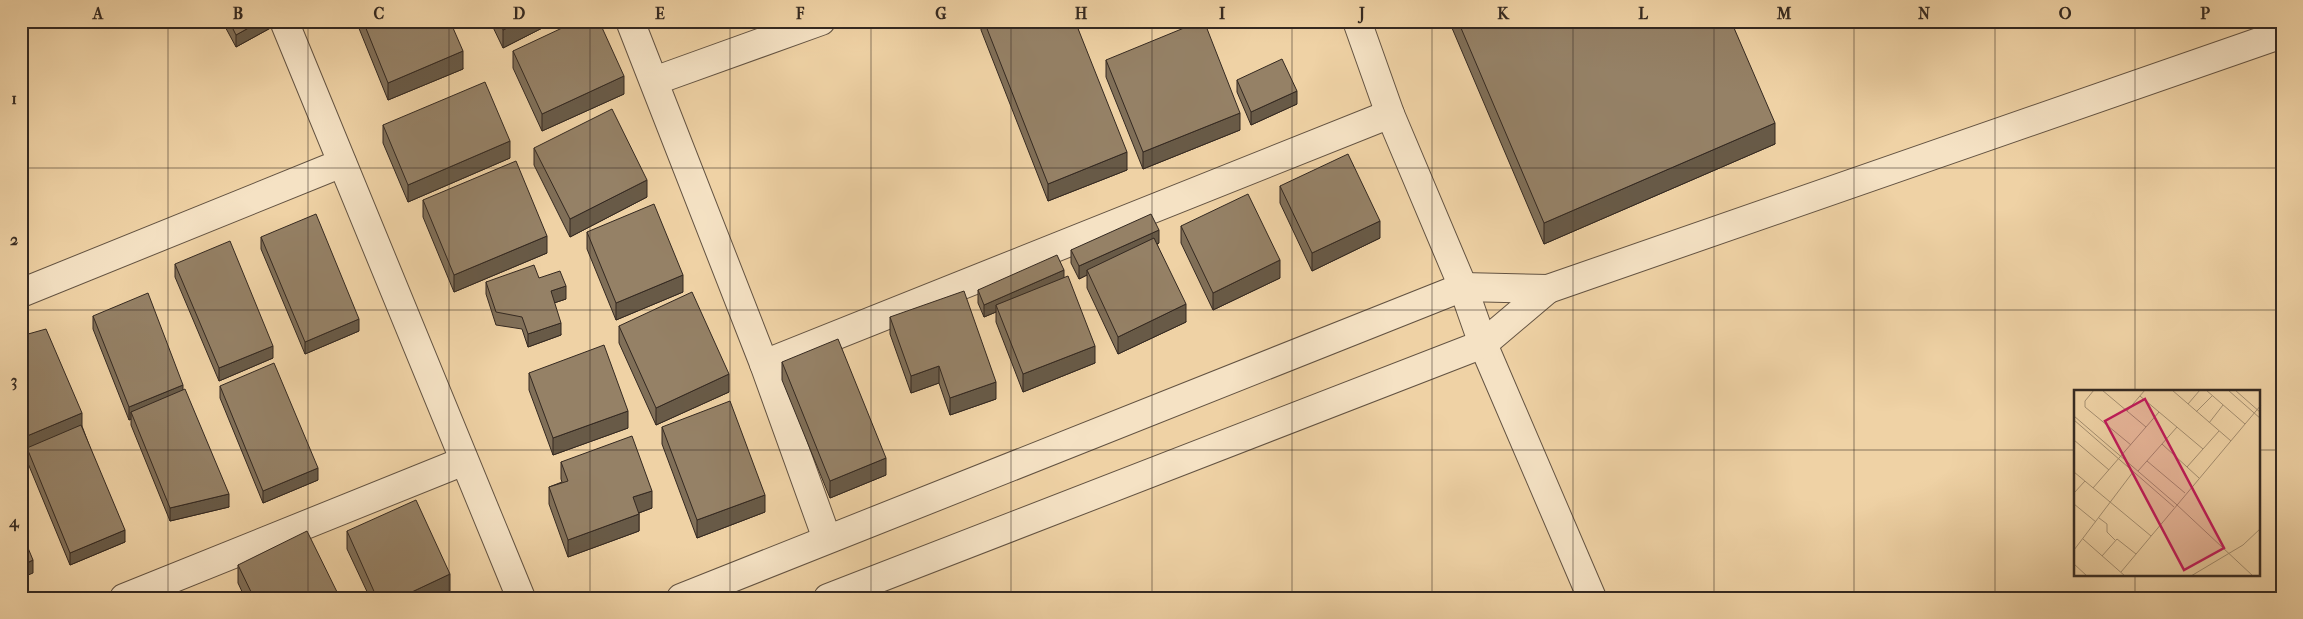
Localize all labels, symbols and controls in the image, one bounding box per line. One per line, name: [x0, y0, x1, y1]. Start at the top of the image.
text: A: [92, 4, 104, 23]
text: B: [233, 4, 243, 23]
text: C: [374, 4, 385, 23]
text: D: [513, 4, 525, 23]
text: E: [655, 4, 665, 23]
text: F: [795, 4, 805, 23]
text: G: [935, 4, 947, 23]
text: H: [1075, 4, 1088, 23]
text: I: [1219, 4, 1226, 23]
text: J: [1357, 4, 1365, 24]
text: K: [1497, 4, 1510, 23]
text: L: [1638, 4, 1648, 23]
text: M: [1776, 4, 1792, 23]
text: N: [1918, 4, 1931, 23]
text: O: [2059, 4, 2072, 23]
text: P: [2200, 4, 2210, 23]
text: 1: [11, 89, 17, 108]
text: 2: [10, 230, 18, 249]
text: 3: [11, 371, 17, 391]
inset map: [2074, 390, 2260, 576]
text: 4: [8, 512, 20, 532]

